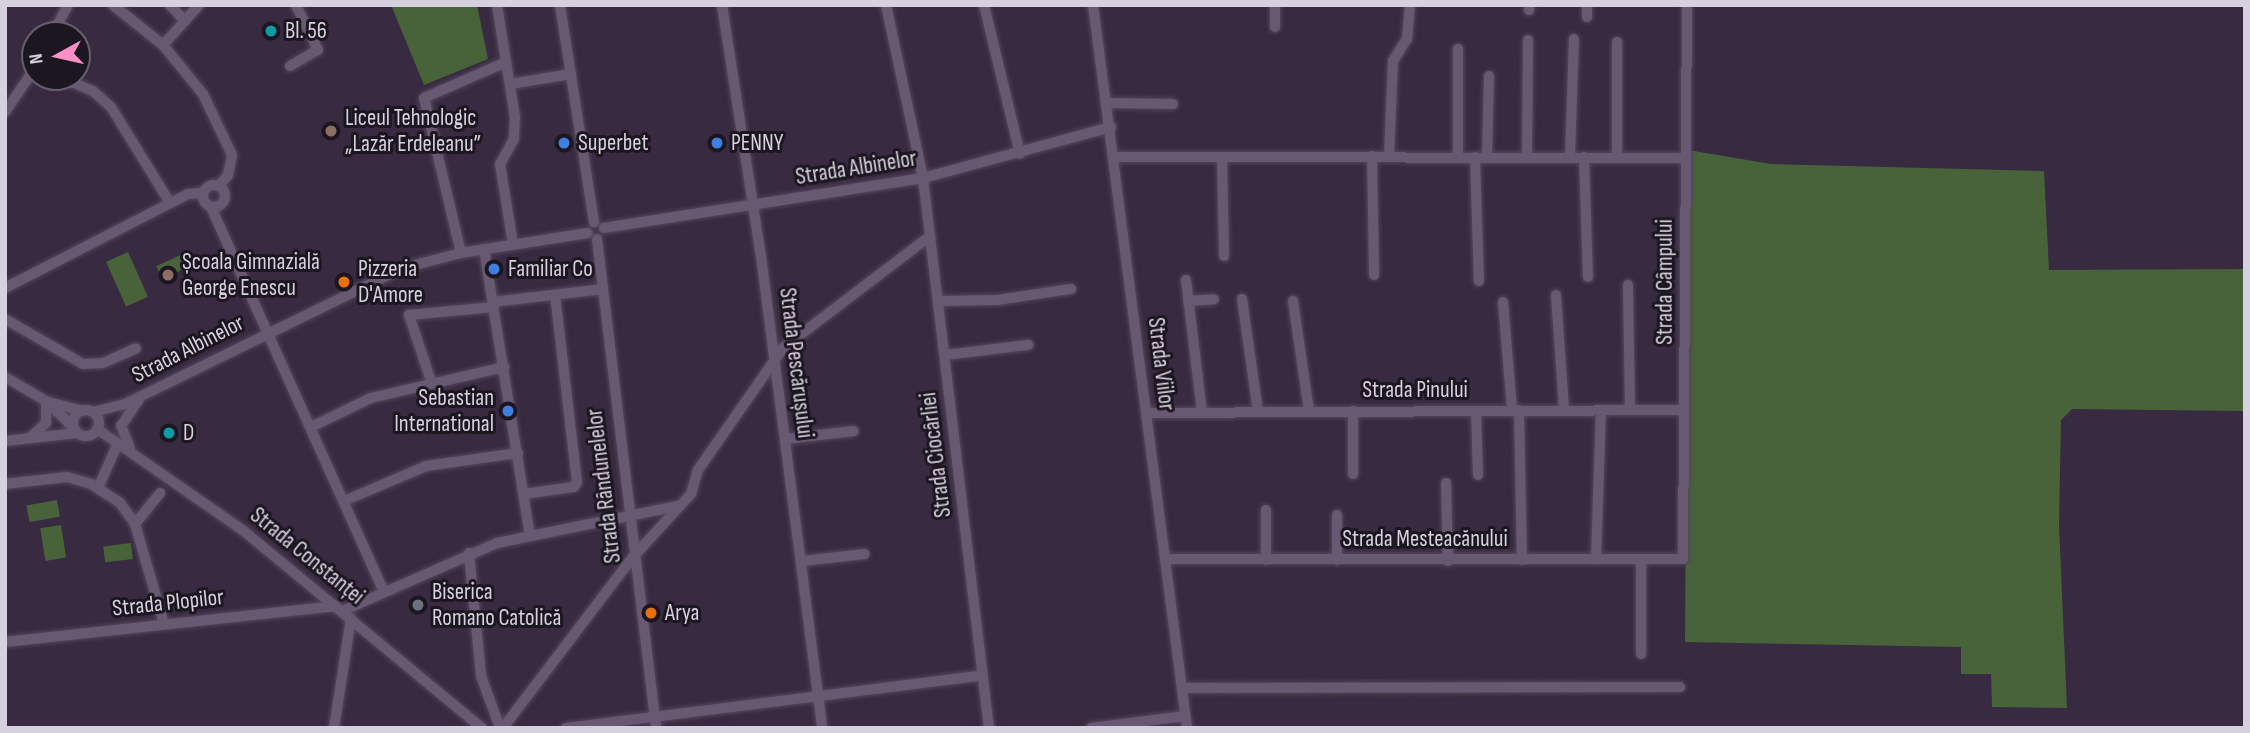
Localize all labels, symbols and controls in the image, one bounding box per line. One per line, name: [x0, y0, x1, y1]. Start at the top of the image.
place label: Bl. 56: [285, 17, 327, 45]
north arrow: [21, 21, 91, 91]
marker: Bl. 56: [263, 23, 279, 39]
text: N: [25, 52, 49, 65]
place label: Liceul Tehnologic „Lazăr Erdeleanu”: [345, 104, 481, 158]
marker: Liceul Tehnologic „Lazăr Erdeleanu”: [323, 123, 339, 139]
place label: Superbet: [578, 129, 649, 157]
place label: PENNY: [731, 129, 783, 157]
marker: Superbet: [556, 135, 572, 151]
marker: PENNY: [709, 135, 725, 151]
street label: Strada Albinelor: [794, 145, 918, 191]
street label: Strada Câmpului: [1651, 219, 1679, 345]
place label: Școala Gimnazială George Enescu: [182, 248, 320, 302]
place label: Pizzeria D'Amore: [358, 255, 423, 309]
place label: Familiar Co: [508, 255, 593, 283]
marker: Familiar Co: [486, 261, 502, 277]
marker: Școala Gimnazială George Enescu: [160, 267, 176, 283]
marker: Pizzeria D'Amore: [336, 274, 352, 290]
street label: Strada Pescărușului: [773, 286, 819, 440]
street label: Strada Albinelor: [127, 309, 249, 389]
street label: Strada Viilor: [1142, 316, 1180, 412]
street label: Strada Pinului: [1362, 376, 1468, 404]
place label: Sebastian International: [394, 384, 494, 438]
street label: Strada Ciocârliei: [915, 391, 957, 519]
marker: Sebastian International: [500, 403, 516, 419]
street label: Strada Rândunelelor: [581, 407, 627, 565]
place label: D: [183, 419, 194, 447]
marker: D: [161, 425, 177, 441]
street label: Strada Constanței: [244, 502, 370, 610]
street label: Strada Mesteacănului: [1342, 525, 1508, 553]
place label: Biserica Romano Catolică: [432, 578, 561, 632]
street label: Strada Plopilor: [111, 583, 225, 623]
marker: Biserica Romano Catolică: [410, 597, 426, 613]
place label: Arya: [665, 599, 699, 627]
marker: Arya: [643, 605, 659, 621]

